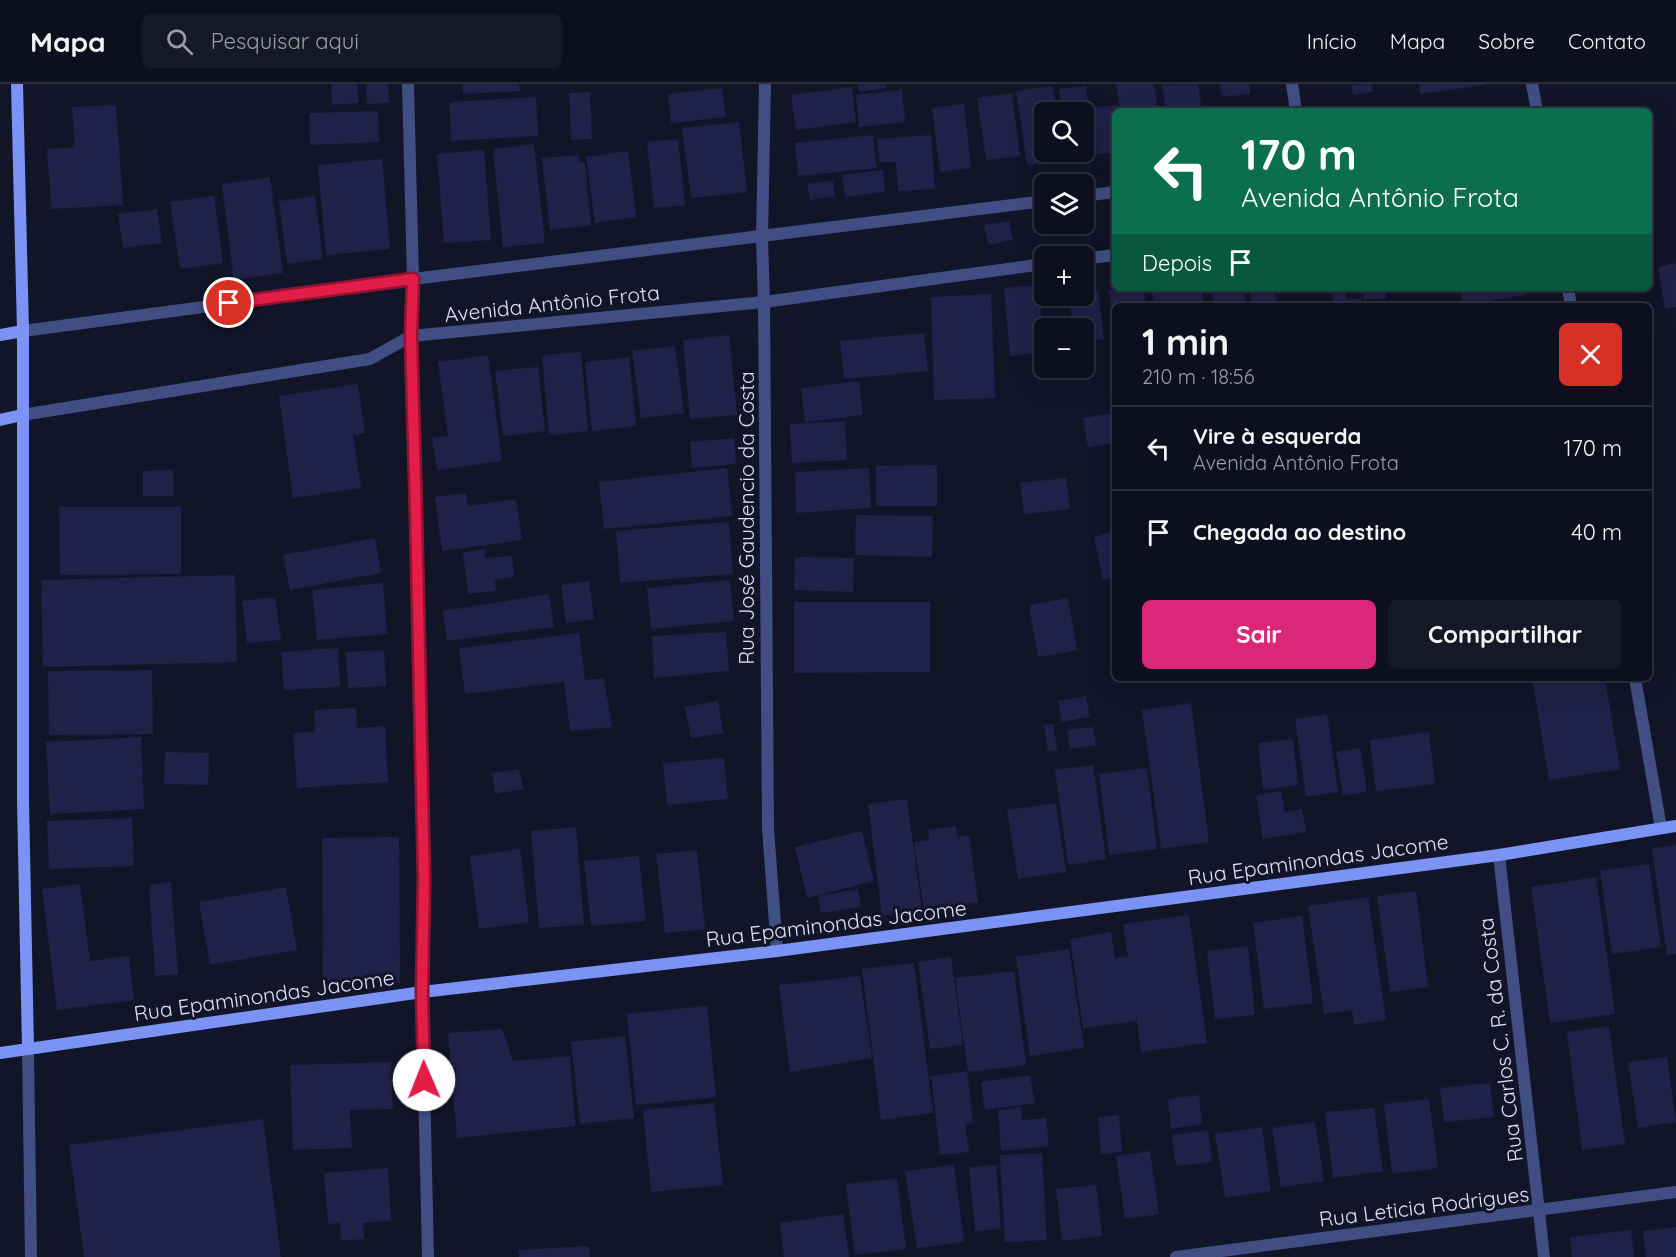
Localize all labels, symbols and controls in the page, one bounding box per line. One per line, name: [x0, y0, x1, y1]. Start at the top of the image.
search box: [142, 14, 562, 68]
text: Mapa: [30, 24, 106, 59]
icon: search: [163, 25, 196, 58]
text: Pesquisar aqui: [211, 27, 359, 55]
text: Início: [1307, 28, 1357, 54]
text: Mapa: [1390, 28, 1445, 54]
text: Sobre: [1478, 28, 1535, 54]
text: Contato: [1568, 28, 1646, 54]
map controls: [1034, 102, 1094, 378]
button: search: [1034, 102, 1094, 162]
text: 170 m: [1241, 128, 1357, 181]
icon: left: [1142, 132, 1220, 210]
button: layers: [1034, 174, 1094, 234]
text: Avenida Antônio Frota: [1241, 180, 1519, 214]
button: +: [1034, 246, 1094, 306]
icon: arrive: [1224, 246, 1257, 279]
text: Depois: [1142, 249, 1212, 277]
pin: [203, 277, 254, 328]
street label: Avenida Antônio Frota: [443, 279, 661, 327]
icon: arrive: [212, 286, 245, 319]
button: −: [1034, 318, 1094, 378]
text: 1 min: [1142, 319, 1229, 364]
button: close: [1559, 323, 1622, 386]
text: 210 m · 18:56: [1142, 364, 1255, 389]
street label: Rua José Gaudencio da Costa: [733, 371, 759, 665]
text: Vire à esquerda: [1193, 422, 1361, 450]
icon: left: [1142, 432, 1175, 465]
text: 170 m: [1563, 434, 1622, 462]
text: Avenida Antônio Frota: [1193, 450, 1399, 475]
icon: arrive: [1142, 516, 1175, 549]
text: Chegada ao destino: [1193, 518, 1406, 546]
text: 40 m: [1571, 518, 1622, 546]
button: Sair: [1142, 600, 1376, 669]
button: Compartilhar: [1388, 600, 1622, 669]
street label: Rua Epaminondas Jacome: [1186, 828, 1450, 890]
street label: Rua Epaminondas Jacome: [704, 894, 968, 952]
street label: Rua Carlos C. R. da Costa: [1472, 916, 1528, 1164]
street label: Rua Epaminondas Jacome: [132, 964, 396, 1026]
position arrow: [392, 1048, 456, 1112]
street label: Rua Leticia Rodrigues: [1318, 1180, 1530, 1232]

